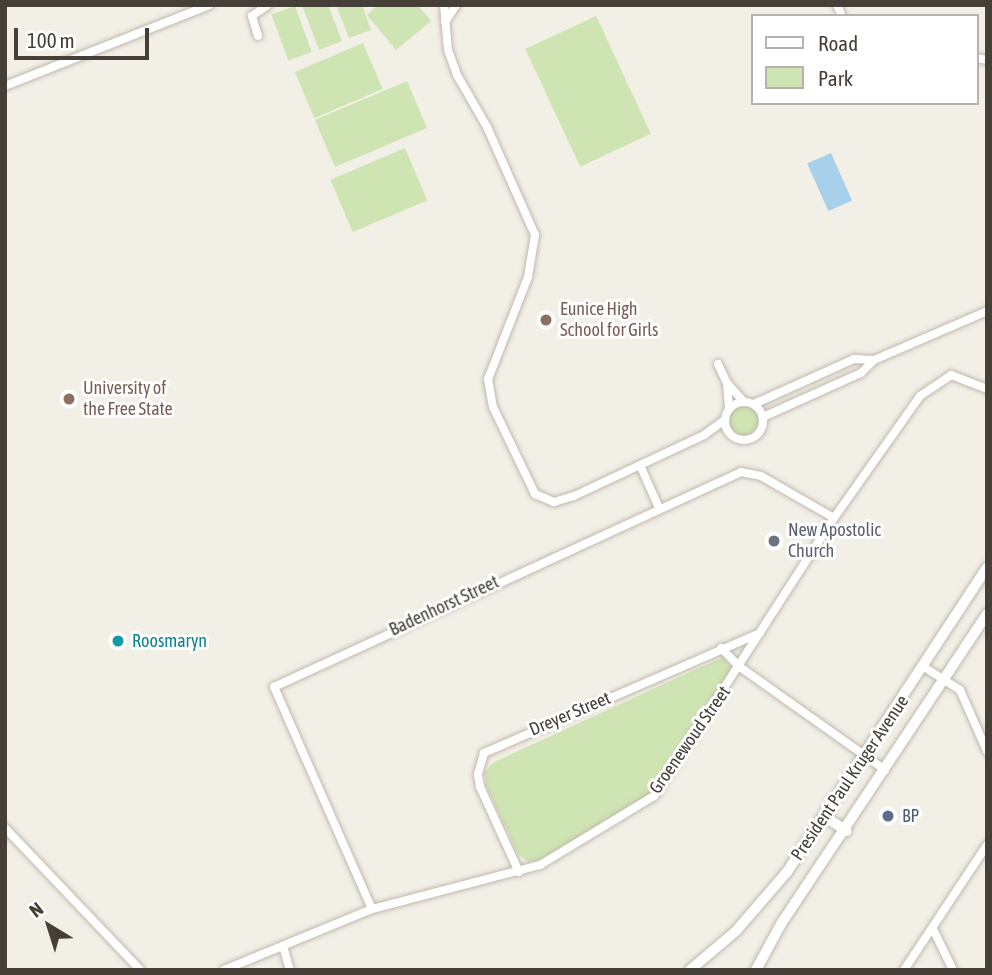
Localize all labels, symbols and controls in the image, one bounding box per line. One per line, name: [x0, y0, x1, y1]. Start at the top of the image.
scale bar: [18, 14, 152, 58]
legend: [750, 14, 978, 105]
text: 100 m: [27, 28, 75, 52]
text: Road: [818, 31, 858, 55]
text: Park: [818, 66, 853, 90]
place label: Eunice High School for Girls: [560, 299, 658, 342]
marker: Eunice High School for Girls: [538, 312, 554, 328]
place label: University of the Free State: [83, 378, 173, 420]
marker: University of the Free State: [61, 391, 77, 407]
place label: New Apostolic Church: [788, 520, 881, 562]
marker: New Apostolic Church: [766, 533, 782, 549]
street label: Badenhorst Street: [386, 571, 502, 641]
place label: Roosmaryn: [132, 630, 207, 652]
marker: Roosmaryn: [110, 633, 126, 649]
street label: Groenewoud Street: [645, 682, 735, 798]
street label: Dreyer Street: [526, 687, 614, 741]
street label: President Paul Kruger Avenue: [787, 691, 913, 865]
place label: BP: [902, 805, 919, 827]
marker: BP: [880, 808, 896, 824]
north arrow: [14, 891, 84, 961]
text: N: [25, 897, 47, 922]

